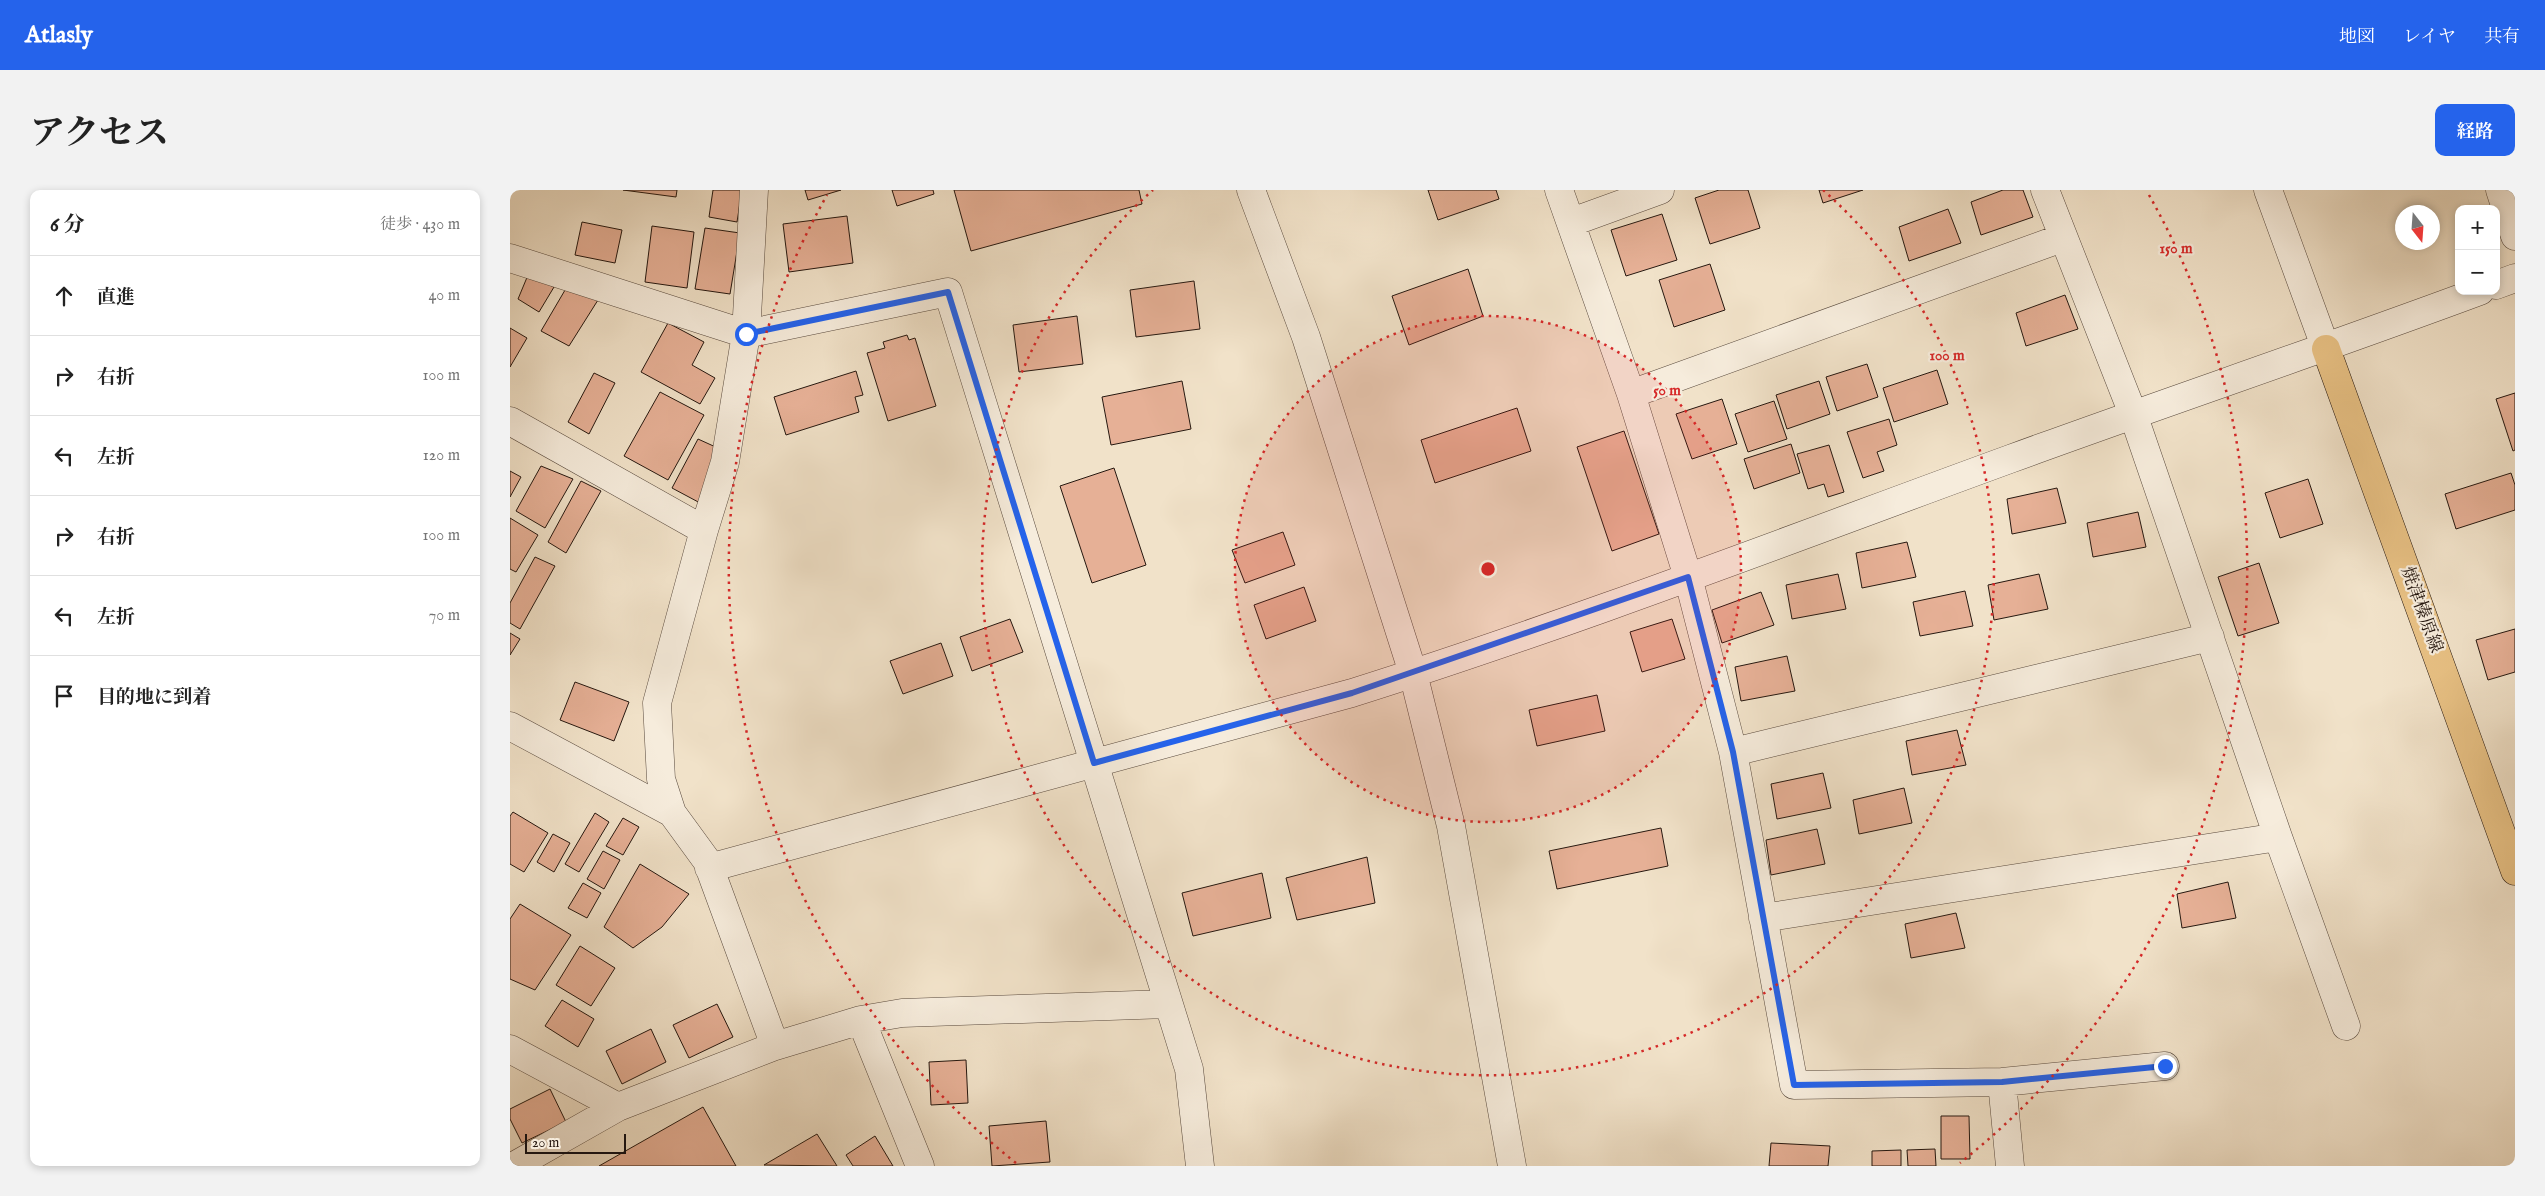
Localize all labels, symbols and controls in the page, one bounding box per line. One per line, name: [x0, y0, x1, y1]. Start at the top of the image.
text: Atlasly: [25, 20, 93, 51]
text: 地図: [2339, 26, 2375, 49]
text: レイヤ: [2403, 26, 2456, 49]
text: 共有: [2484, 26, 2520, 49]
button: 経路: [2435, 104, 2515, 156]
text: アクセス: [30, 112, 169, 157]
north arrow: [2395, 205, 2440, 250]
map controls: [2455, 205, 2500, 295]
button: +: [2455, 205, 2500, 250]
text: 6 分: [50, 212, 84, 239]
text: 徒歩 · 430 m: [380, 215, 460, 235]
text: 150 m: [2159, 239, 2193, 258]
button: −: [2455, 250, 2500, 295]
icon: ahead: [50, 282, 78, 310]
text: 直進: [97, 286, 135, 310]
text: 40 m: [428, 286, 460, 306]
route start: [735, 323, 758, 346]
text: 100 m: [1929, 346, 1965, 365]
icon: right: [50, 362, 78, 390]
text: 右折: [97, 366, 135, 390]
text: 100 m: [423, 366, 460, 386]
text: 50 m: [1653, 381, 1681, 400]
icon: left: [50, 442, 78, 470]
text: 左折: [97, 446, 135, 470]
text: 120 m: [423, 446, 460, 466]
icon: right: [50, 522, 78, 550]
text: 右折: [97, 526, 135, 550]
text: 100 m: [423, 526, 460, 546]
centre of rings: [1479, 560, 1497, 578]
street label: 焼津榛原線: [2395, 564, 2447, 656]
icon: left: [50, 602, 78, 630]
text: 左折: [97, 606, 135, 630]
text: 70 m: [429, 606, 460, 626]
icon: arrive: [50, 682, 78, 710]
text: 目的地に到着: [97, 686, 211, 710]
route end: [2154, 1055, 2177, 1078]
scale bar: [525, 1131, 626, 1154]
text: 20 m: [532, 1134, 559, 1152]

